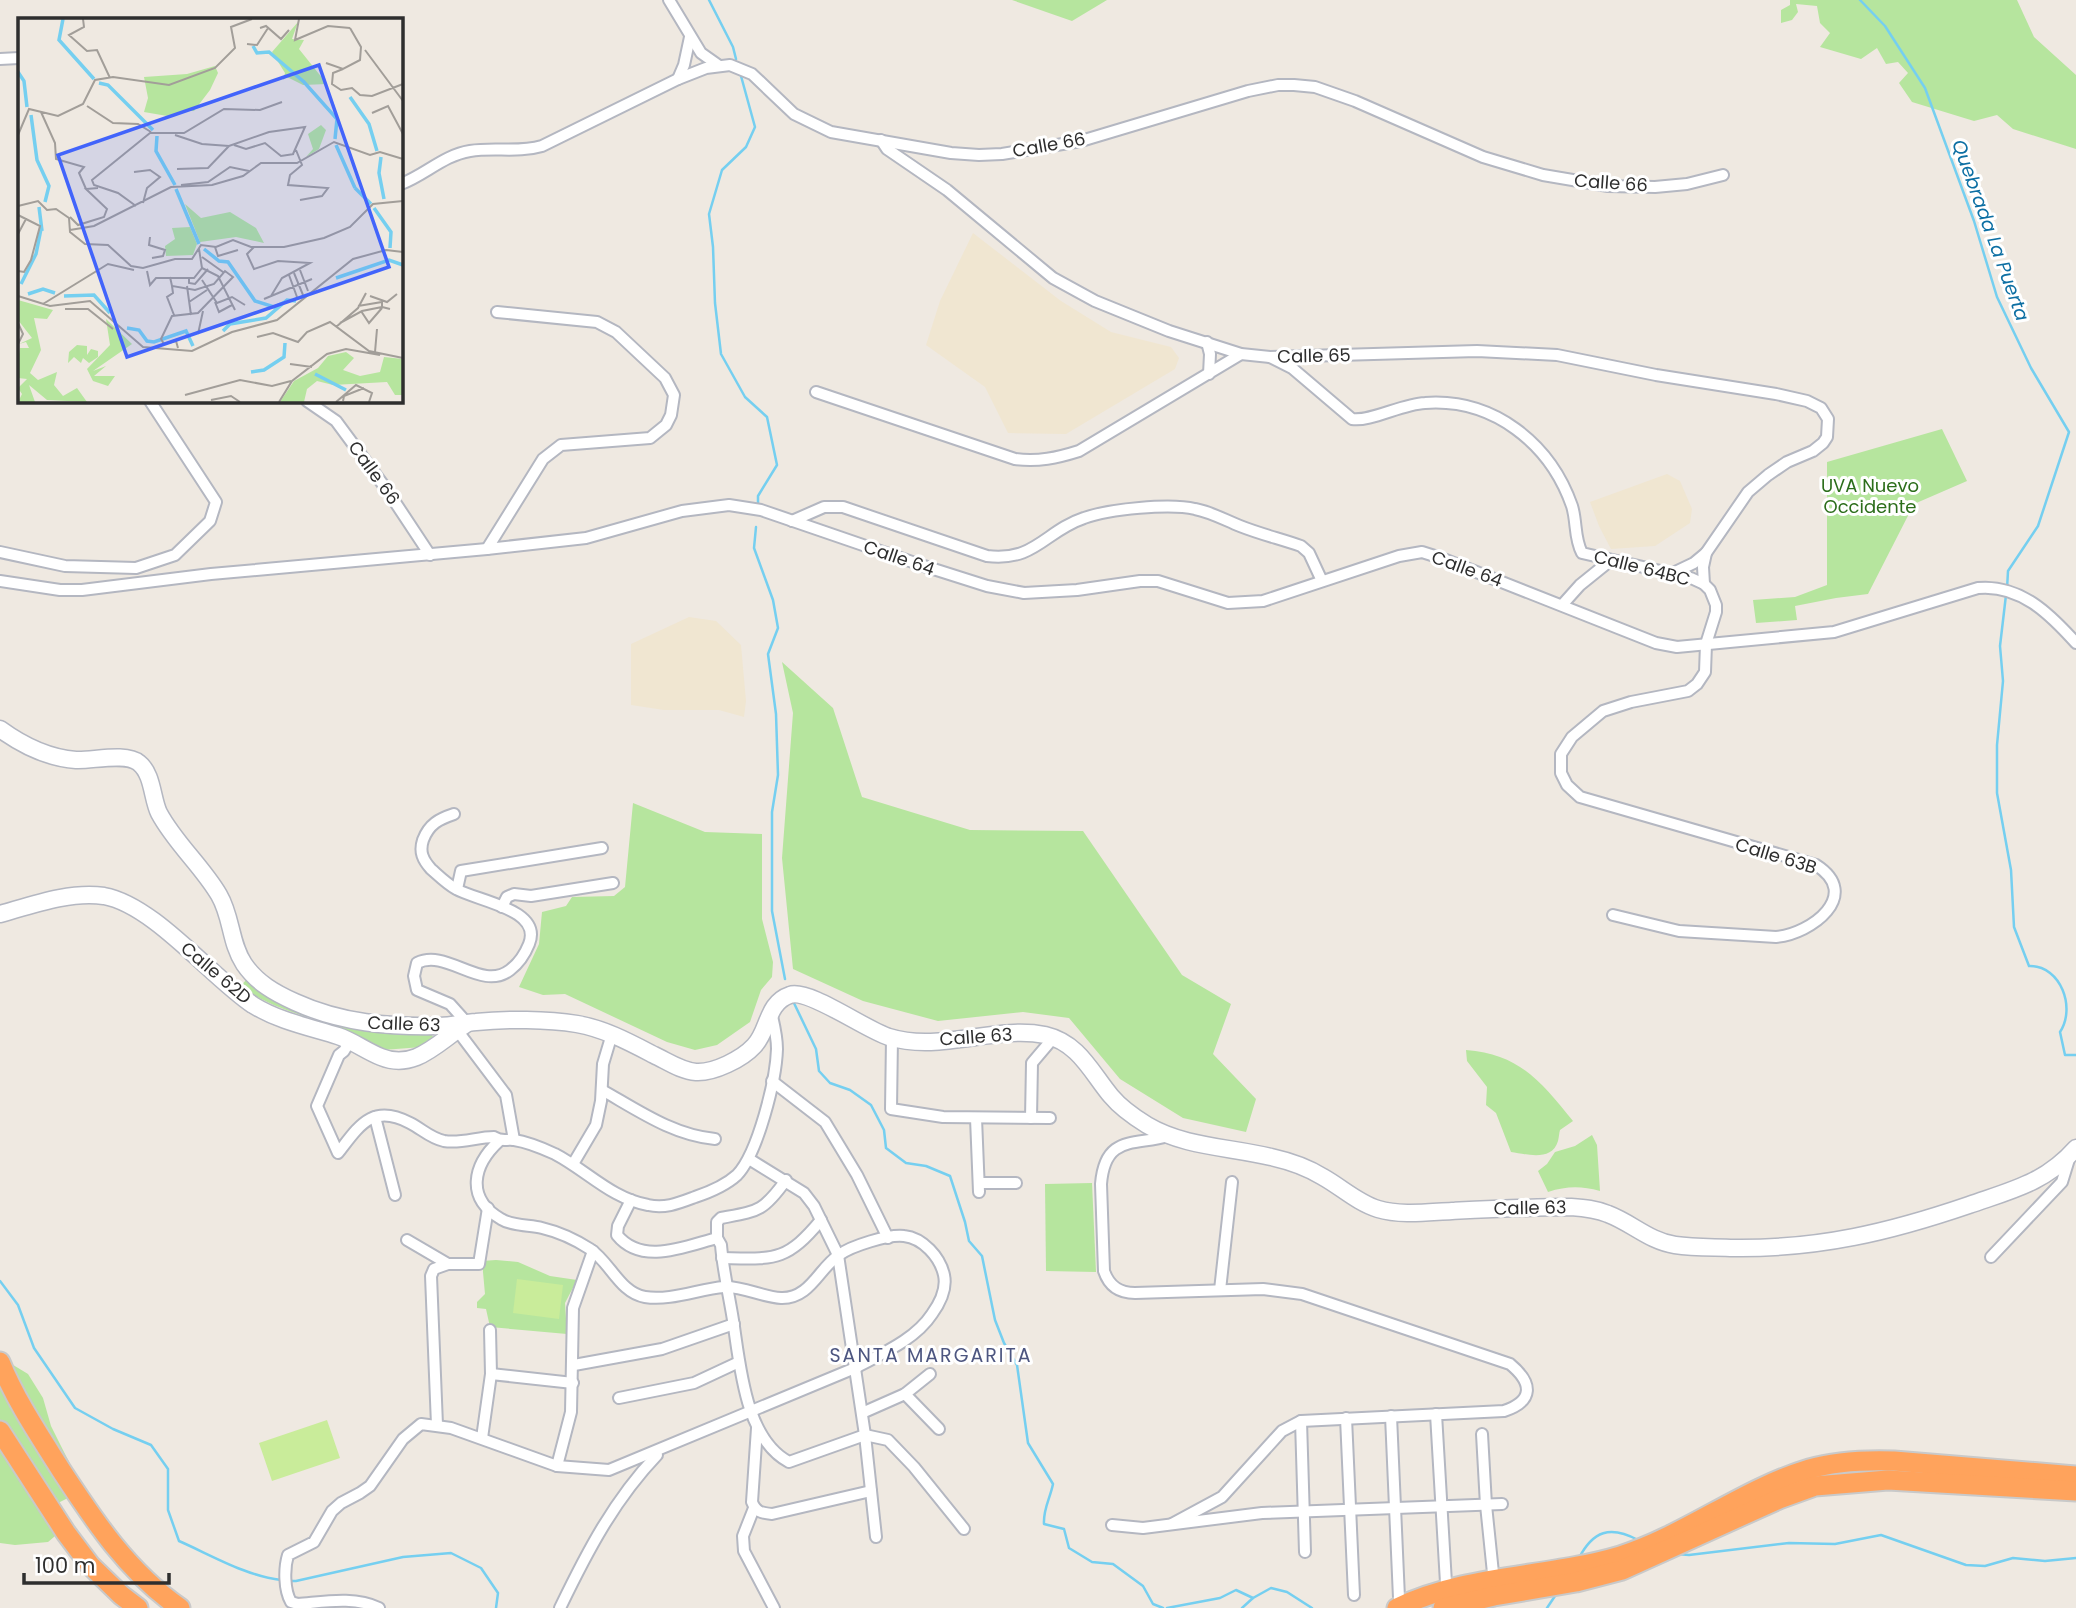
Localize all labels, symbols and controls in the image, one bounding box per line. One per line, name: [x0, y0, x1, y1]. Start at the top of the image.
inset map: [18, 18, 402, 402]
street label: Calle 66: [1010, 126, 1087, 163]
water label: Quebrada La Puerta: [1945, 136, 2036, 325]
street label: Calle 66: [1573, 167, 1649, 198]
street label: Calle 65: [1277, 342, 1351, 369]
street label: Calle 66: [343, 436, 406, 510]
park label: UVA Nuevo Occidente: [1821, 473, 1919, 519]
street label: Calle 64: [860, 534, 938, 581]
street label: Calle 64BC: [1591, 543, 1693, 592]
street label: Calle 64: [1428, 544, 1506, 593]
street label: Calle 63B: [1732, 831, 1820, 880]
street label: Calle 62D: [176, 936, 257, 1010]
street label: Calle 63: [367, 1010, 441, 1037]
street label: Calle 63: [939, 1021, 1013, 1052]
street label: Calle 63: [1493, 1194, 1567, 1221]
district label: SANTA MARGARITA: [829, 1342, 1033, 1369]
scale bar: [24, 1542, 170, 1586]
text: 100 m: [35, 1551, 95, 1580]

